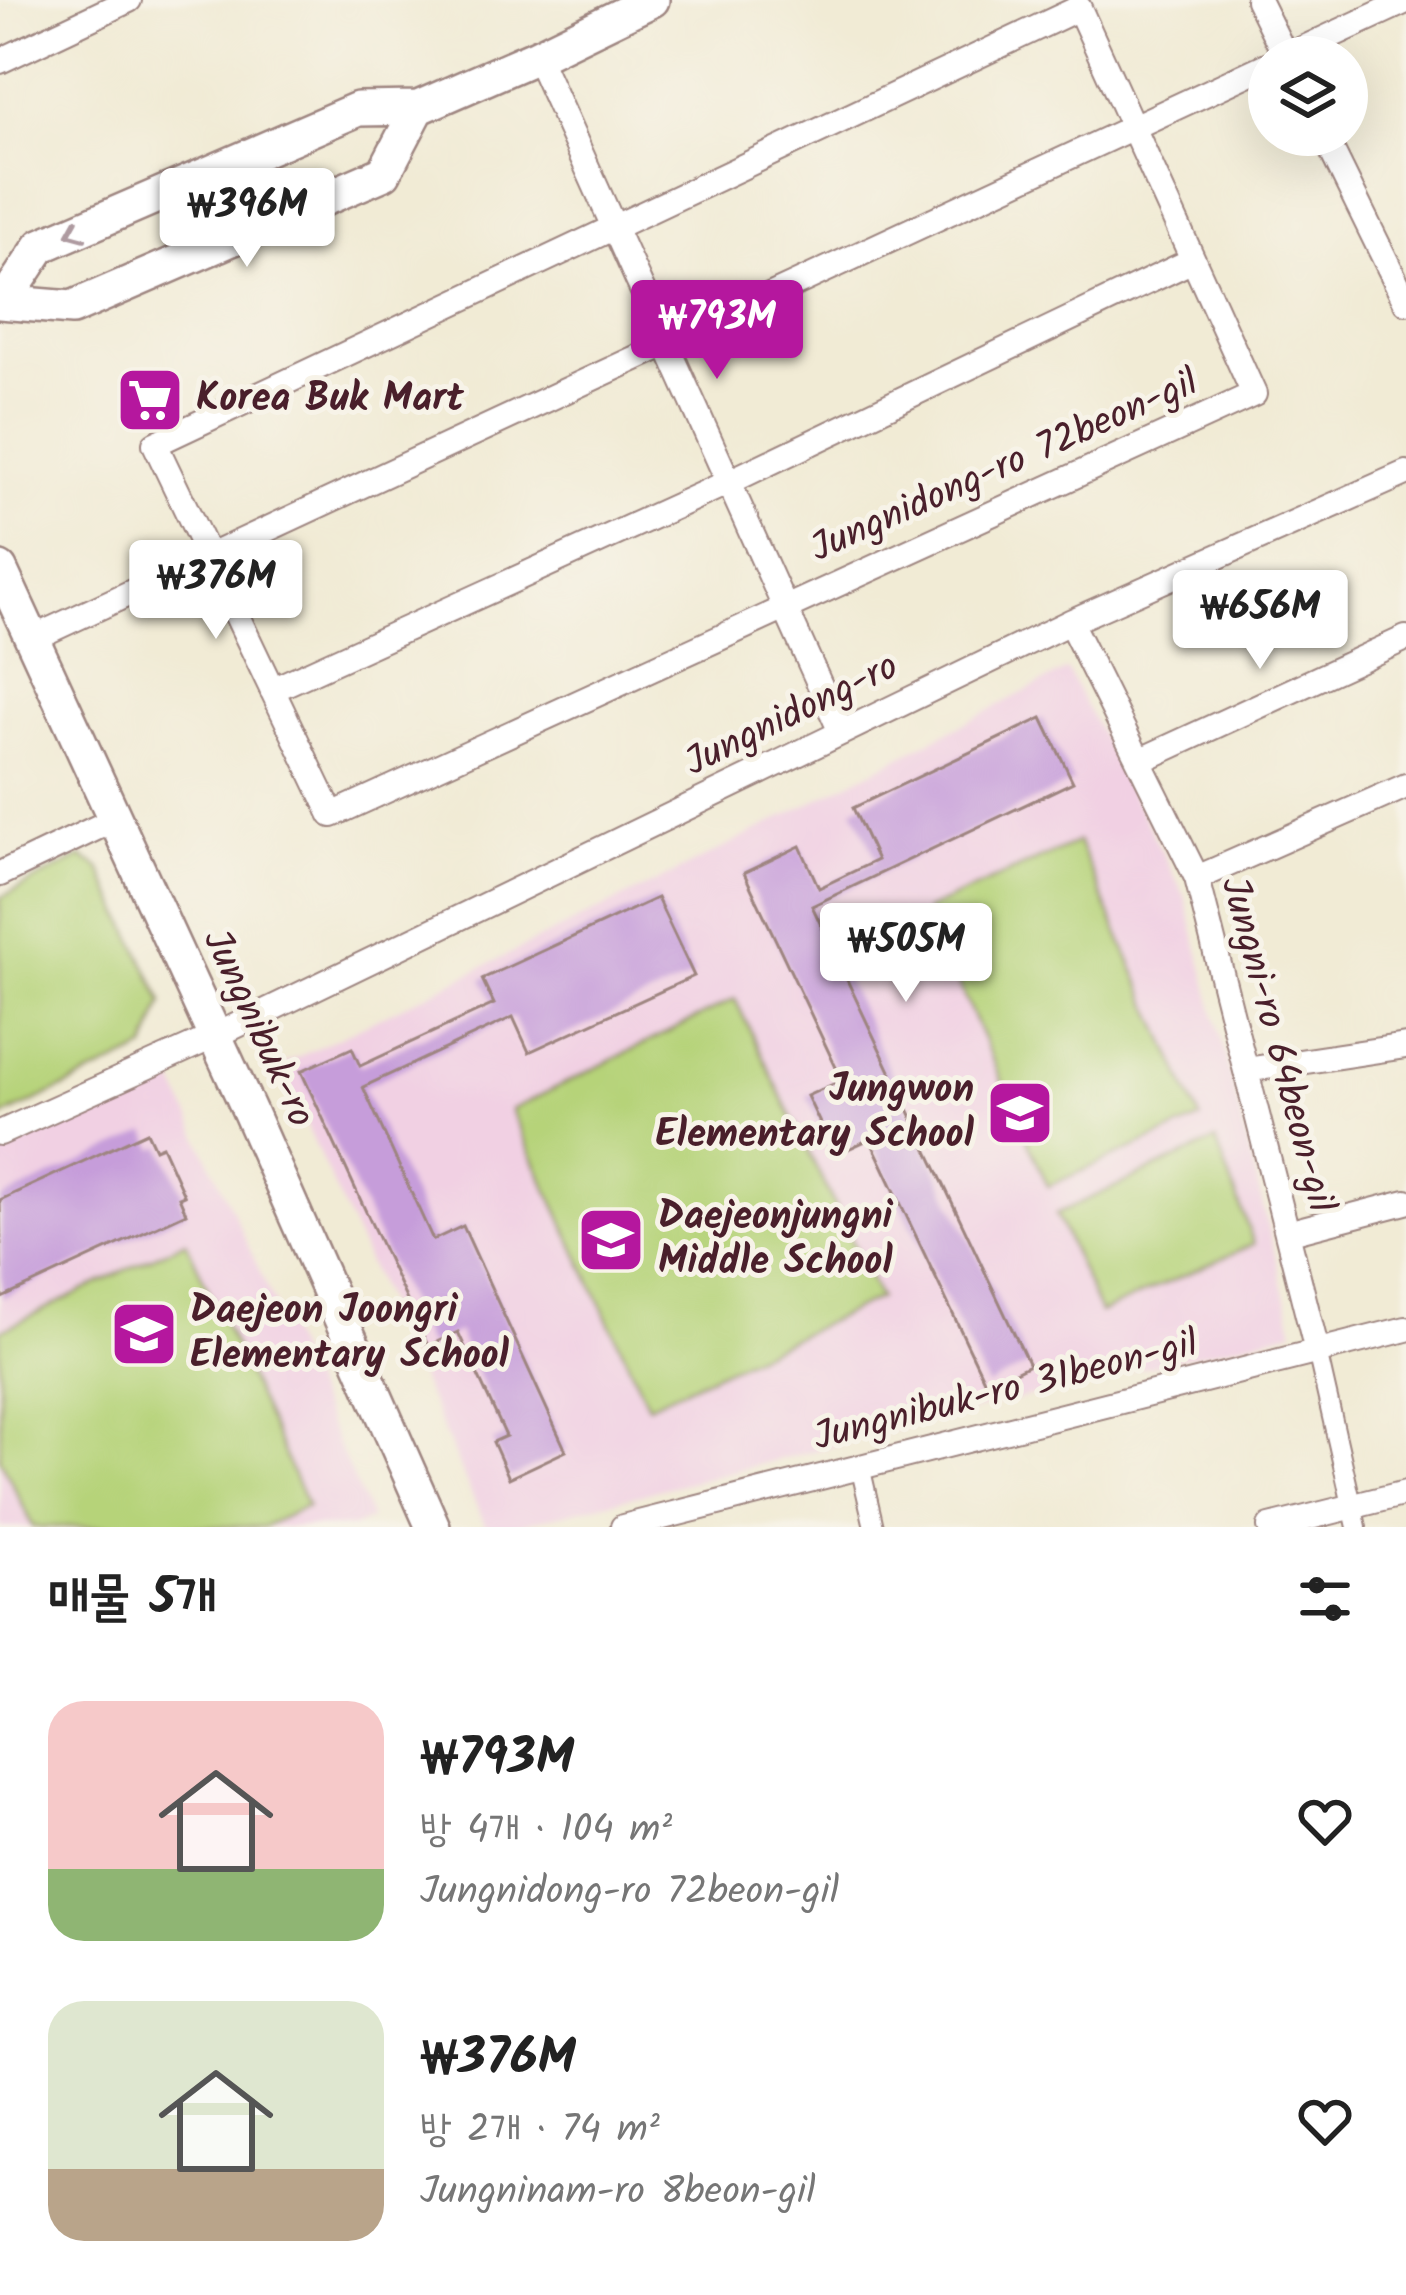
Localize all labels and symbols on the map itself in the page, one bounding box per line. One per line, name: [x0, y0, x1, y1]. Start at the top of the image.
pin: ₩396M: [163, 168, 331, 270]
one-way arrow: [65, 217, 87, 241]
pin: ₩793M: [633, 280, 801, 382]
street label: Jungnidong-ro 72beon-gil: [801, 353, 1209, 581]
supermarket icon: Korea Buk Mart: [115, 365, 185, 435]
place label: Korea Buk Mart: [196, 369, 464, 431]
pin: ₩376M: [132, 540, 300, 642]
pin: ₩656M: [1176, 570, 1344, 672]
street label: Jungnidong-ro: [674, 637, 910, 795]
street label: Jungni-ro 64beon-gil: [1201, 870, 1351, 1220]
pin: ₩505M: [822, 903, 990, 1005]
street label: Jungnibuk-ro: [184, 920, 330, 1138]
place label: Jungwon Elementary School: [655, 1060, 975, 1167]
school or university icon: Jungwon Elementary School: [985, 1078, 1055, 1148]
place label: Daejeonjungni Middle School: [658, 1187, 894, 1294]
school or university icon: Daejeonjungni Middle School: [576, 1205, 646, 1275]
place label: Daejeon Joongri Elementary School: [190, 1281, 509, 1388]
school or university icon: Daejeon Joongri Elementary School: [109, 1299, 179, 1369]
street label: Jungnibuk-ro 31beon-gil: [807, 1314, 1205, 1470]

